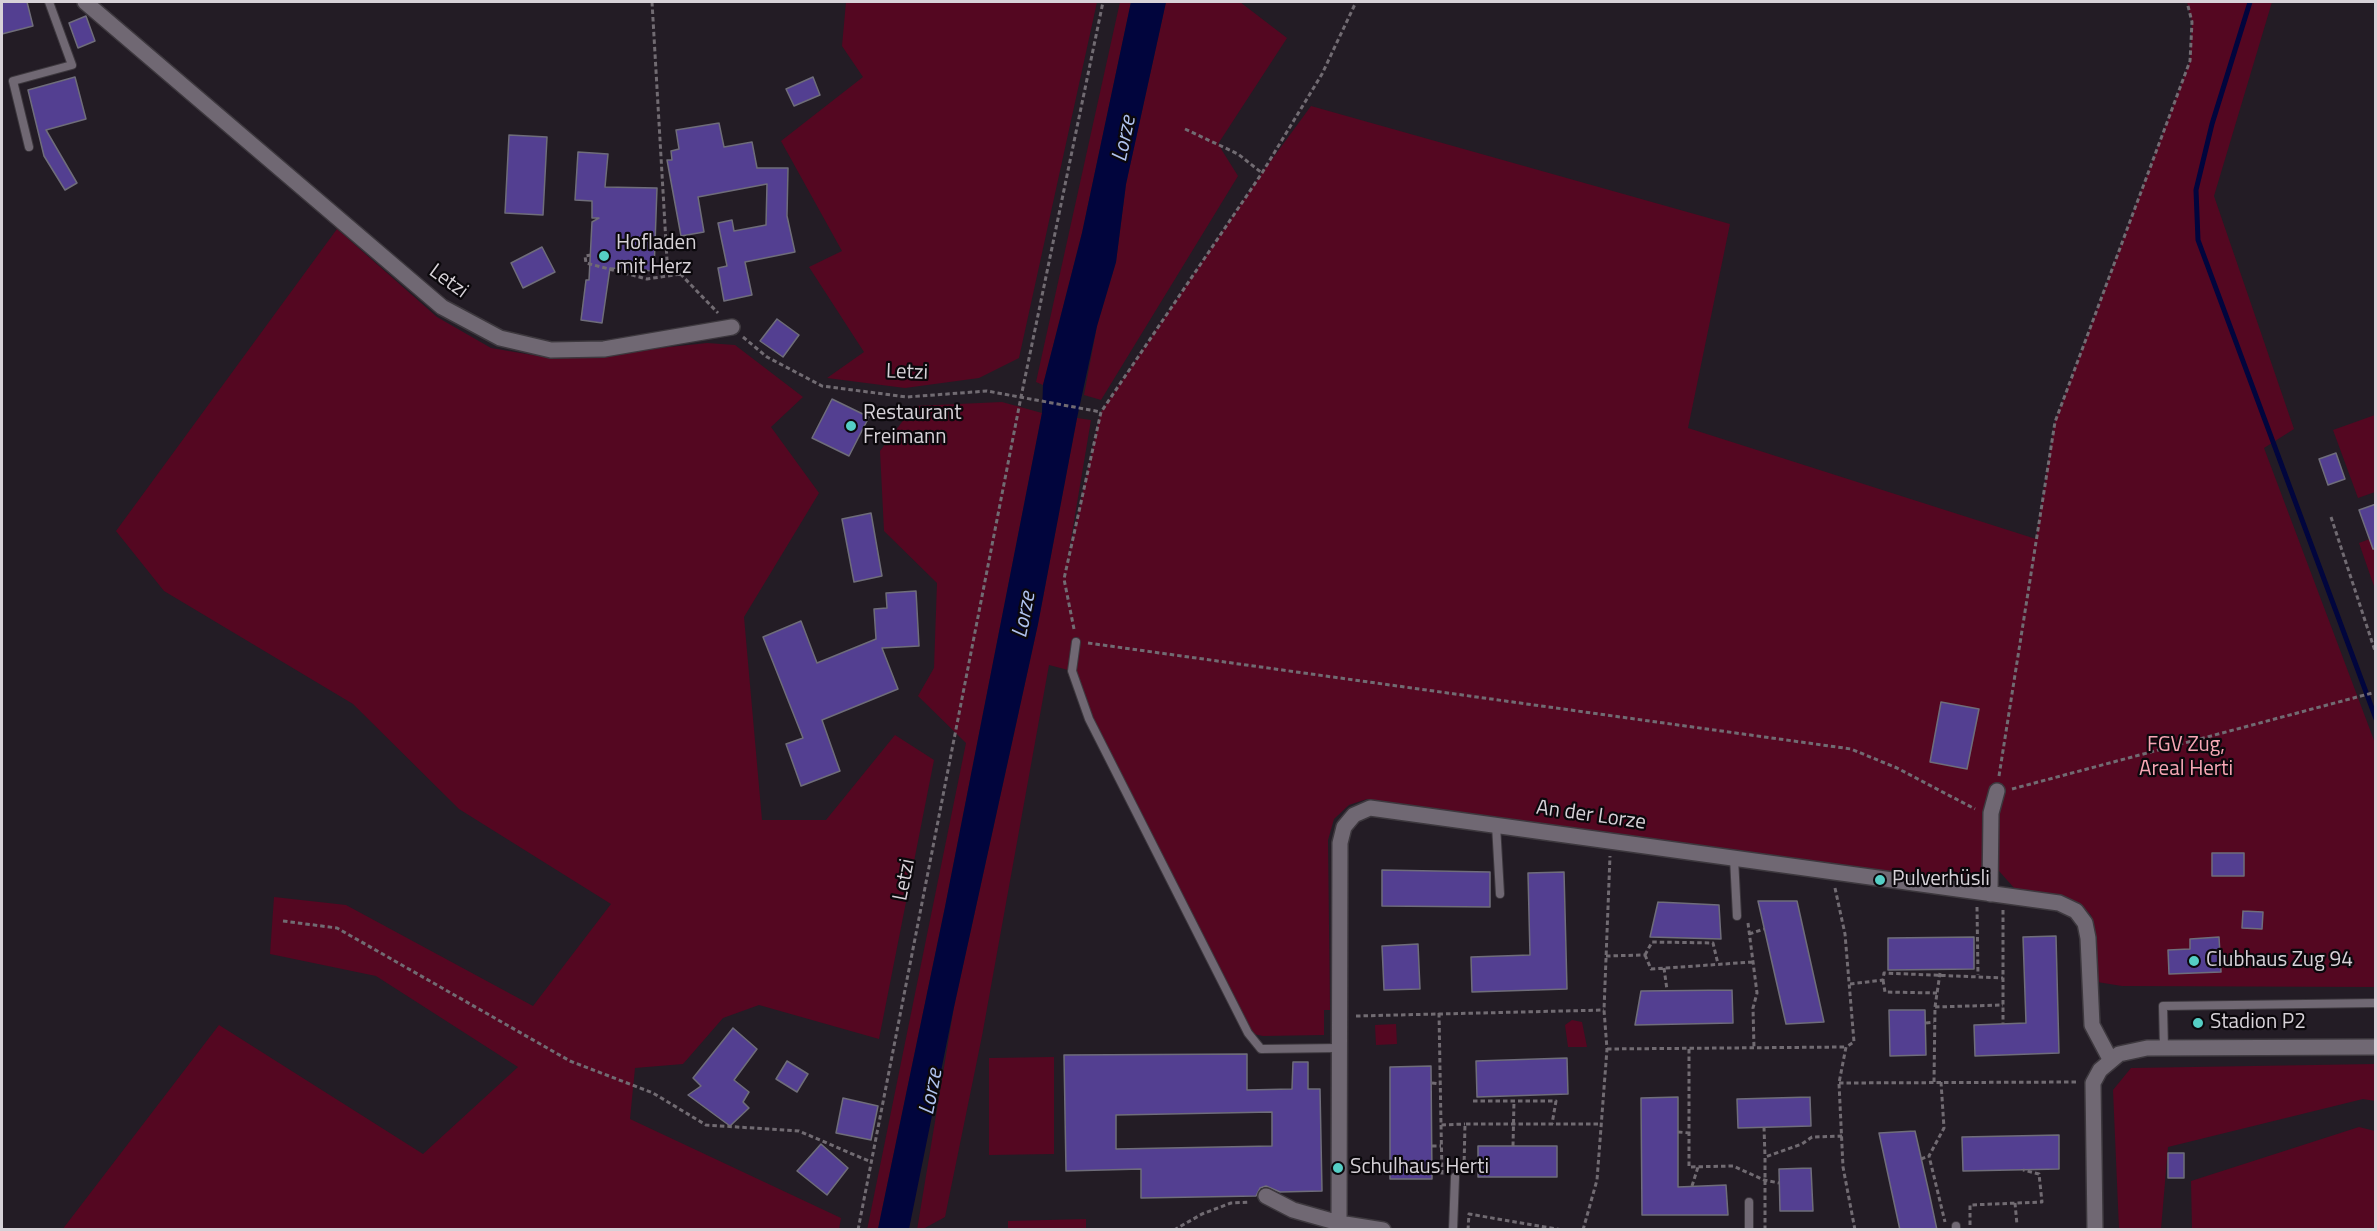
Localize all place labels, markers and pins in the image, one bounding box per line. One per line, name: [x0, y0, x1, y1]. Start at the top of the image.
place label: Hofladen mit Herz: [616, 231, 696, 281]
marker: Hofladen mit Herz: [597, 249, 611, 263]
place label: Restaurant Freimann: [863, 401, 962, 451]
marker: Restaurant Freimann: [844, 419, 858, 433]
place label: Pulverhüsli: [1892, 867, 1990, 893]
marker: Pulverhüsli: [1873, 873, 1887, 887]
place label: Clubhaus Zug 94: [2206, 948, 2353, 974]
marker: Clubhaus Zug 94: [2187, 954, 2201, 968]
place label: Stadion P2: [2210, 1010, 2306, 1036]
marker: Stadion P2: [2191, 1016, 2205, 1030]
place label: Schulhaus Herti: [1350, 1155, 1489, 1181]
marker: Schulhaus Herti: [1331, 1161, 1345, 1175]

